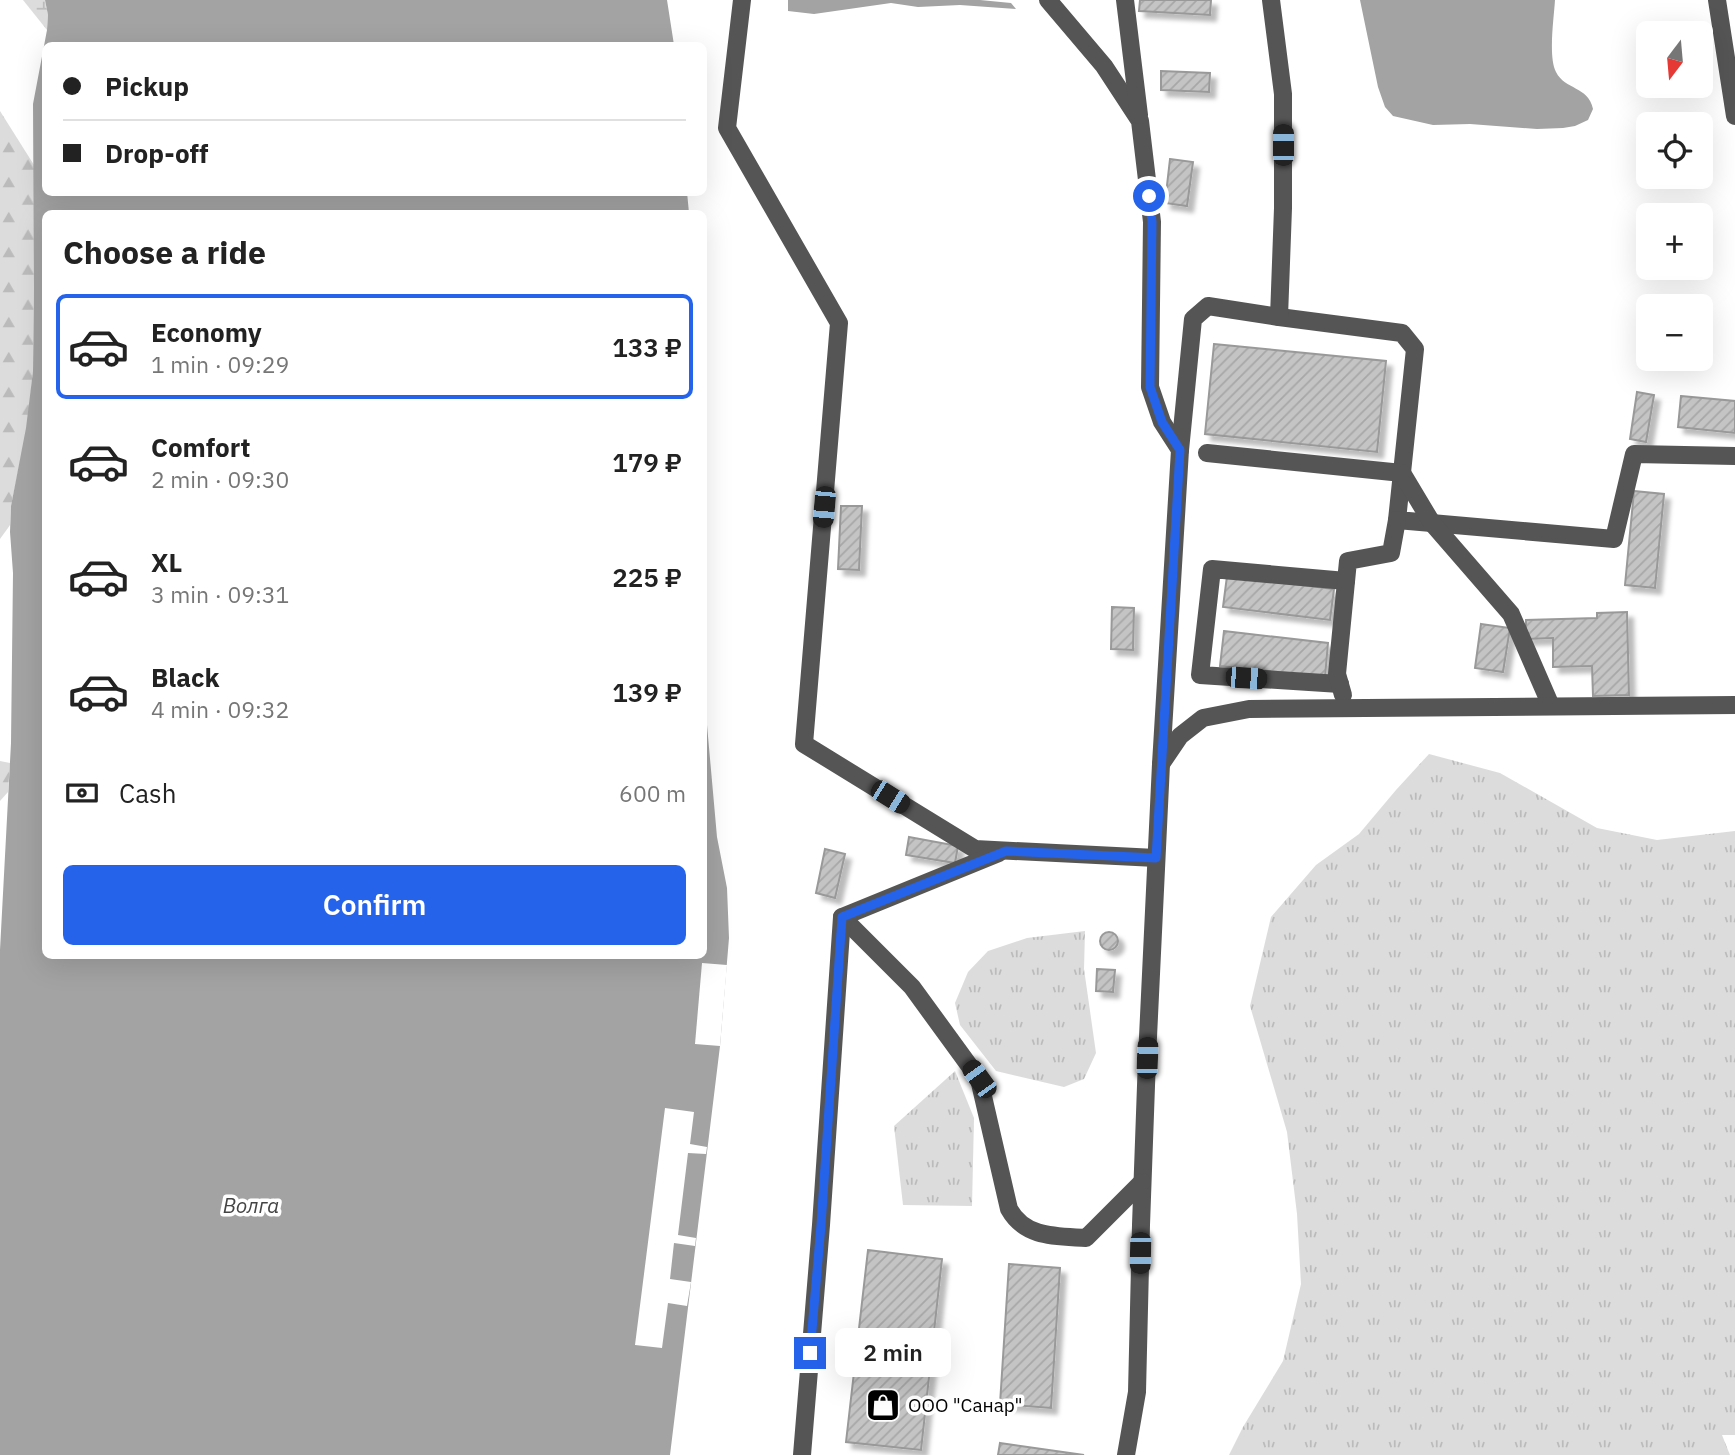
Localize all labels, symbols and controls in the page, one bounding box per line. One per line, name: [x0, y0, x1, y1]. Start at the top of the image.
north arrow: [1636, 21, 1713, 98]
map controls: [1636, 21, 1713, 371]
text: Pickup: [105, 69, 189, 103]
button: locate: [1636, 112, 1713, 189]
car: [1273, 124, 1294, 166]
text: Drop-off: [105, 136, 208, 170]
route start: [1133, 180, 1165, 212]
button: +: [1636, 203, 1713, 280]
text: Choose a ride: [63, 231, 266, 273]
button: −: [1636, 294, 1713, 371]
icon: car: [67, 315, 130, 378]
text: Economy: [151, 315, 262, 349]
text: 133 ₽: [612, 330, 682, 364]
text: 1 min · 09:29: [151, 349, 289, 379]
icon: car: [67, 430, 130, 493]
text: Comfort: [151, 430, 250, 464]
text: 179 ₽: [612, 445, 682, 479]
text: 2 min · 09:30: [151, 464, 289, 494]
car: [812, 485, 837, 529]
icon: car: [67, 545, 130, 608]
text: XL: [151, 545, 182, 579]
text: 225 ₽: [612, 560, 682, 594]
text: 3 min · 09:31: [151, 579, 289, 609]
icon: car: [67, 660, 130, 723]
text: Black: [151, 660, 219, 694]
car: [1225, 666, 1268, 690]
text: 139 ₽: [612, 675, 682, 709]
text: 4 min · 09:32: [151, 694, 289, 724]
icon: cash: [63, 774, 101, 812]
text: Cash: [119, 776, 176, 810]
car: [867, 777, 914, 817]
text: 600 m: [619, 778, 686, 808]
button: Confirm: [63, 865, 686, 945]
car: [1136, 1037, 1159, 1079]
car: [959, 1056, 1000, 1102]
water label: Волга: [223, 1191, 279, 1219]
car: [1130, 1232, 1151, 1274]
callout: 2 min: [834, 1328, 950, 1378]
route end: [794, 1337, 826, 1369]
text: 2 min: [863, 1337, 923, 1367]
shop icon: ООО "Санар": [864, 1386, 902, 1424]
place label: ООО "Санар": [908, 1393, 1022, 1417]

